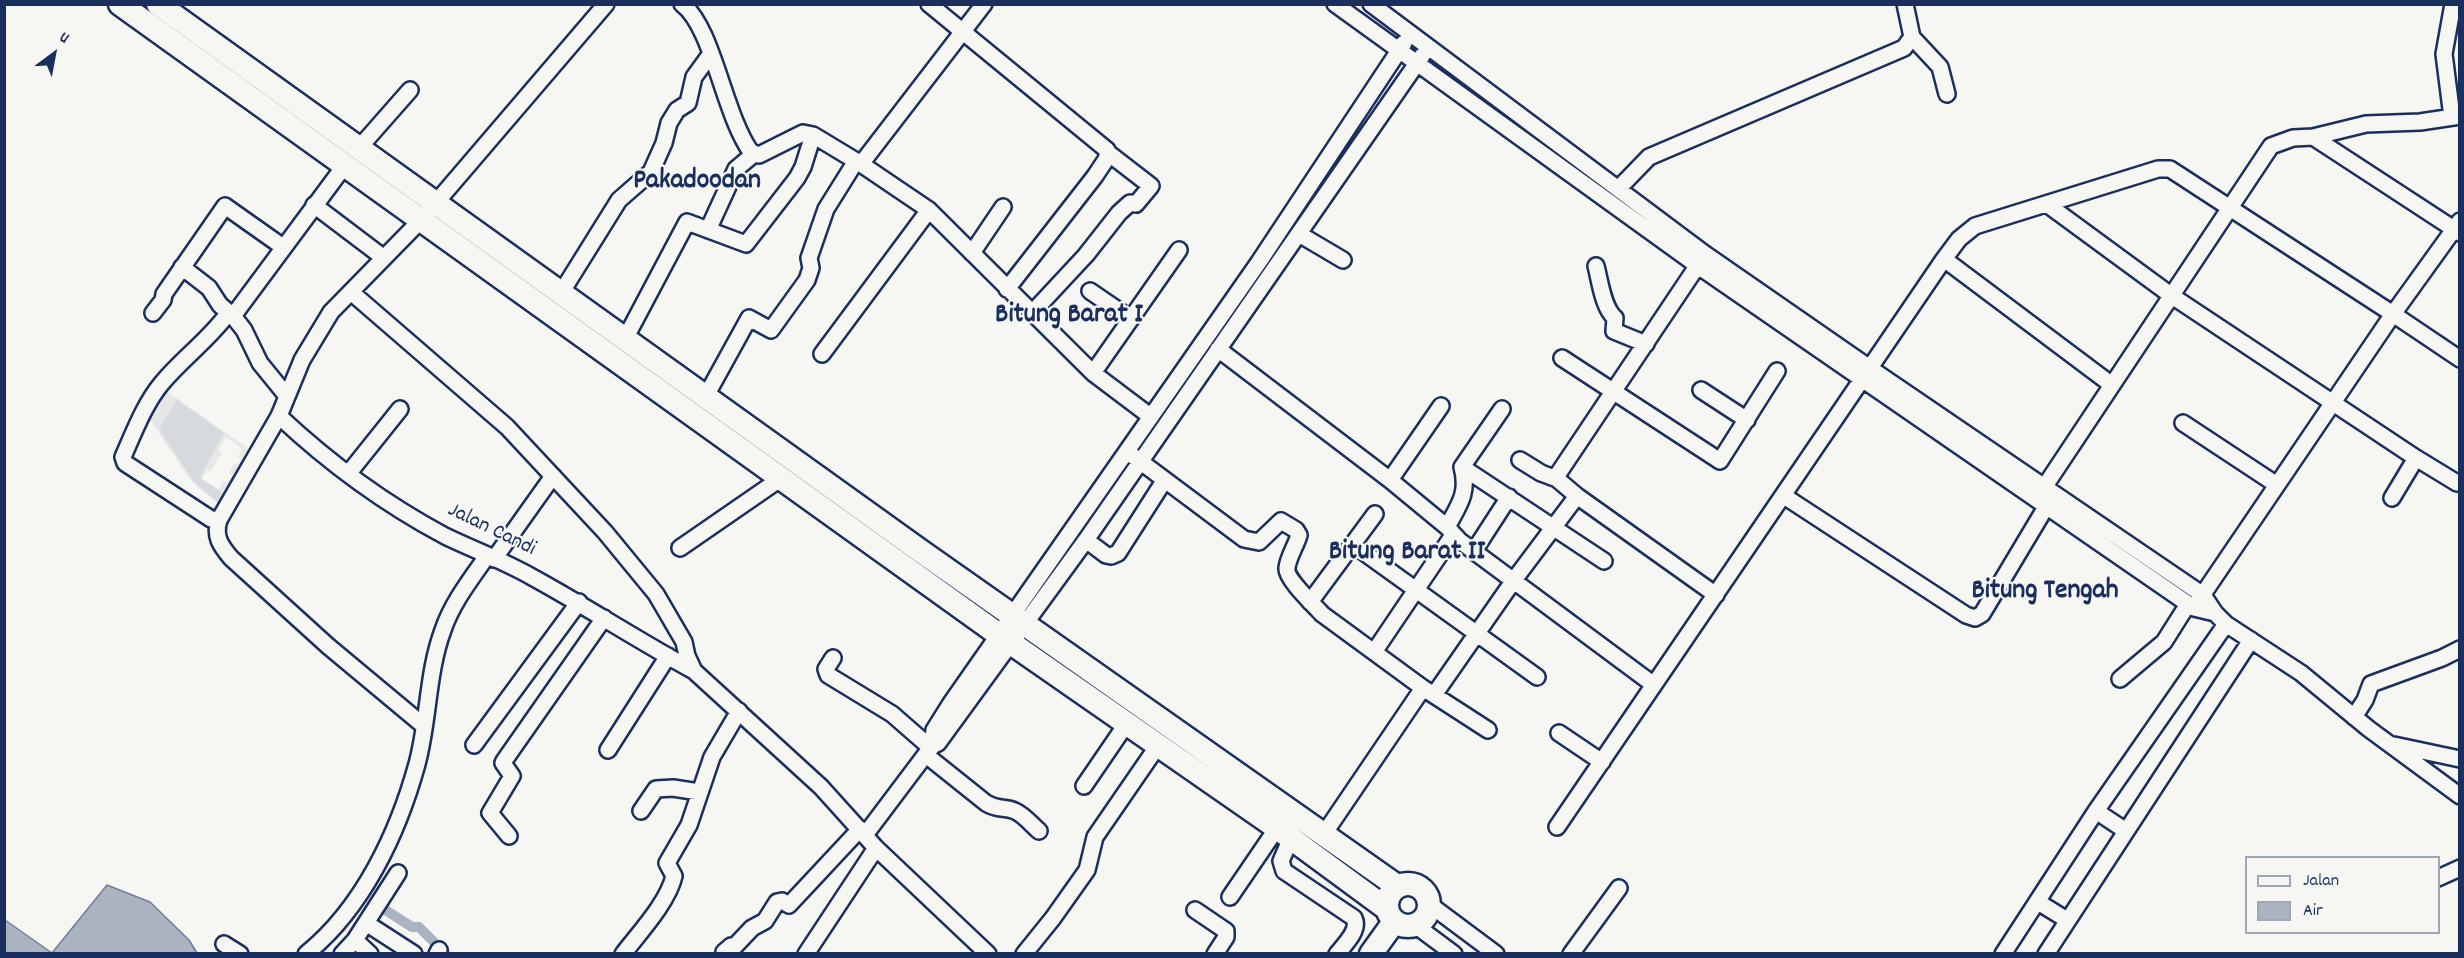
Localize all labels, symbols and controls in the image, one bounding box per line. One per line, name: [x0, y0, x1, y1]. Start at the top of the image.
north arrow: [24, 24, 84, 84]
text: U: [54, 27, 73, 50]
district label: Pakadoodan: [633, 166, 761, 200]
district label: Bitung Barat I: [995, 300, 1143, 334]
street label: Jalan Candi: [443, 498, 539, 564]
district label: Bitung Barat II: [1329, 537, 1485, 571]
district label: Bitung Tengah: [1971, 576, 2119, 610]
legend: [2245, 856, 2440, 934]
text: Jalan: [2303, 869, 2339, 894]
text: Air: [2303, 899, 2323, 924]

